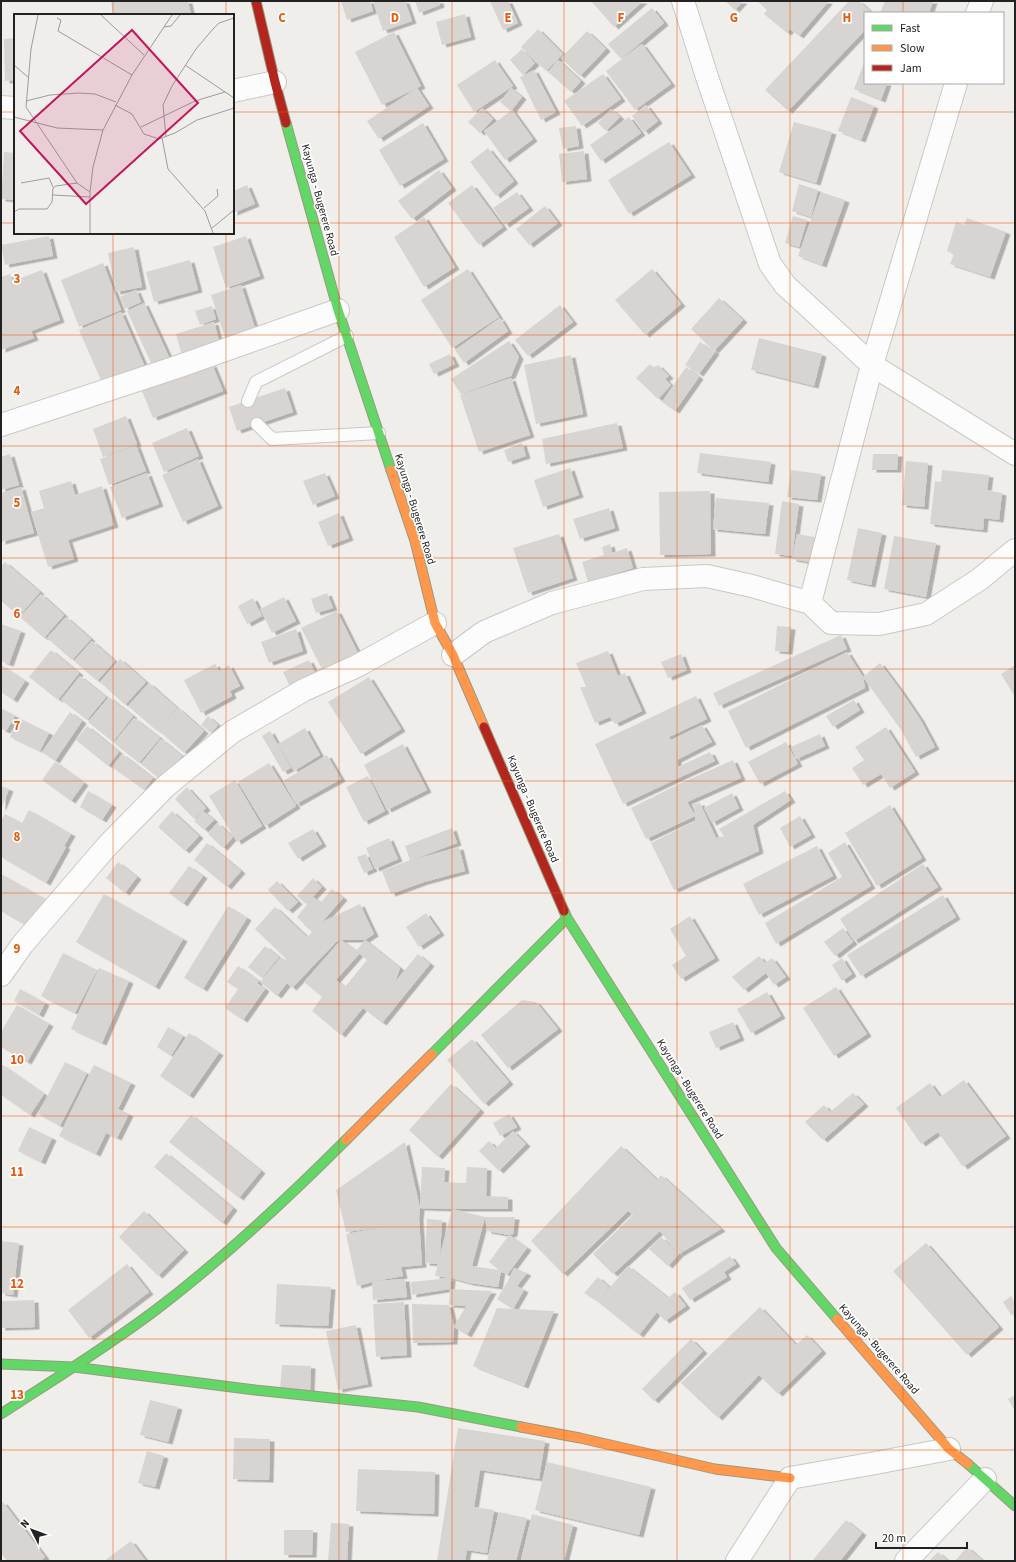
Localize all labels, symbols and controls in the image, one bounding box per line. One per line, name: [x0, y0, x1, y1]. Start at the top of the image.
text: C: [278, 9, 286, 27]
text: D: [391, 9, 399, 27]
text: E: [504, 9, 512, 27]
text: F: [618, 9, 625, 27]
text: G: [730, 9, 738, 27]
text: H: [843, 9, 851, 27]
legend: [864, 12, 1004, 84]
inset map: [14, 14, 234, 234]
text: Fast: [900, 20, 920, 37]
text: Slow: [900, 40, 925, 57]
text: Jam: [900, 60, 922, 77]
street label: Kayunga - Bugerere Road: [298, 142, 342, 258]
text: 3: [14, 270, 21, 288]
text: 4: [14, 382, 21, 400]
street label: Kayunga - Bugerere Road: [391, 452, 439, 566]
text: 5: [14, 494, 21, 512]
text: 6: [14, 605, 21, 623]
text: 7: [14, 717, 21, 735]
street label: Kayunga - Bugerere Road: [504, 753, 562, 865]
text: 8: [14, 828, 21, 846]
text: 9: [14, 940, 21, 958]
street label: Kayunga - Bugerere Road: [653, 1036, 727, 1142]
text: 10: [10, 1051, 24, 1069]
text: 11: [10, 1163, 24, 1181]
text: 12: [10, 1275, 24, 1293]
street label: Kayunga - Bugerere Road: [836, 1301, 922, 1397]
text: 13: [10, 1386, 24, 1404]
north arrow: [12, 1510, 52, 1550]
text: N: [17, 1516, 33, 1531]
scale bar: [876, 1524, 967, 1550]
text: 20 m: [882, 1530, 906, 1547]

